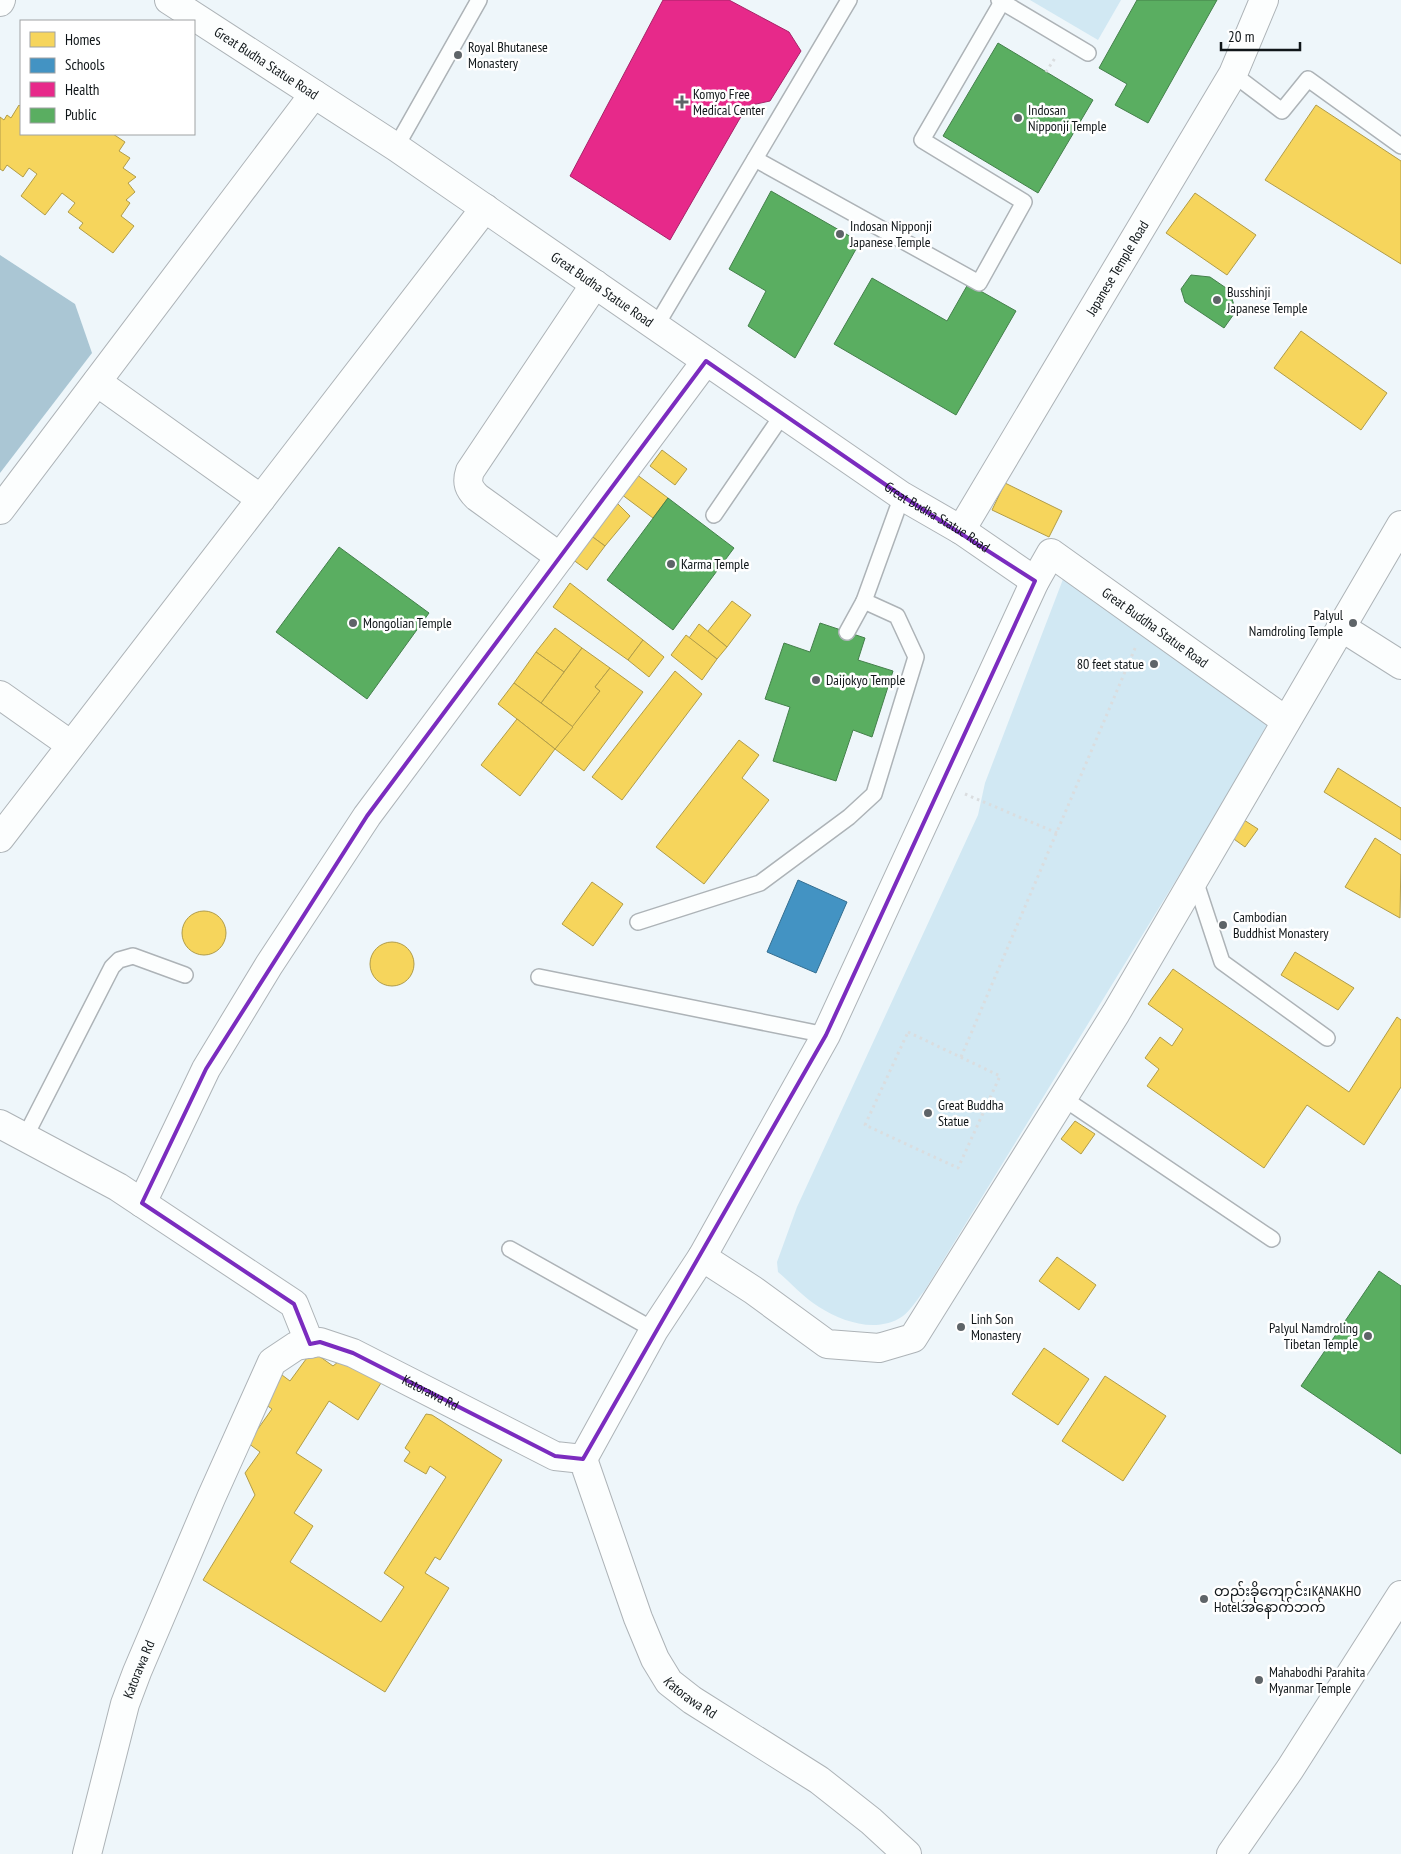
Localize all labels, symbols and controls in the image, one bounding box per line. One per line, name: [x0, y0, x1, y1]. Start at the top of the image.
legend: [20, 20, 195, 135]
scale bar: [1221, 20, 1300, 52]
street label: Great Budha Statue Road: [211, 23, 322, 103]
text: 20 m: [1228, 27, 1254, 46]
text: Homes: [65, 30, 101, 49]
place label: Royal Bhutanese Monastery: [468, 38, 548, 72]
marker: Royal Bhutanese Monastery: [452, 49, 464, 61]
text: Schools: [65, 55, 105, 74]
text: Health: [65, 80, 99, 99]
place label: Komyo Free Medical Center: [693, 85, 765, 119]
marker: Komyo Free Medical Center: [675, 95, 689, 109]
place label: Indosan Nipponji Temple: [1028, 101, 1107, 135]
text: Public: [65, 105, 97, 124]
marker: Indosan Nipponji Temple: [1012, 112, 1024, 124]
place label: Indosan Nipponji Japanese Temple: [849, 217, 932, 251]
street label: Japanese Temple Road: [1081, 217, 1153, 320]
marker: Indosan Nipponji Japanese Temple: [834, 228, 846, 240]
street label: Great Budha Statue Road: [548, 248, 657, 331]
place label: Busshinji Japanese Temple: [1226, 283, 1308, 317]
marker: Busshinji Japanese Temple: [1211, 294, 1223, 306]
street label: Great Budha Statue Road: [881, 478, 993, 556]
place label: Karma Temple: [681, 555, 749, 573]
marker: Karma Temple: [665, 558, 677, 570]
street label: Great Buddha Statue Road: [1098, 583, 1212, 672]
place label: Palyul Namdroling Temple: [1249, 606, 1344, 640]
place label: Mongolian Temple: [363, 614, 452, 632]
marker: Mongolian Temple: [347, 617, 359, 629]
marker: Palyul Namdroling Temple: [1347, 617, 1359, 629]
place label: 80 feet statue: [1077, 655, 1144, 673]
marker: 80 feet statue: [1148, 658, 1160, 670]
place label: Daijokyo Temple: [826, 671, 905, 689]
marker: Daijokyo Temple: [810, 674, 822, 686]
place label: Cambodian Buddhist Monastery: [1233, 908, 1329, 942]
marker: Cambodian Buddhist Monastery: [1217, 919, 1229, 931]
place label: Great Buddha Statue: [938, 1096, 1003, 1130]
marker: Great Buddha Statue: [922, 1107, 934, 1119]
place label: Linh Son Monastery: [971, 1310, 1022, 1344]
place label: Palyul Namdroling Tibetan Temple: [1269, 1319, 1358, 1353]
marker: Linh Son Monastery: [955, 1321, 967, 1333]
marker: Palyul Namdroling Tibetan Temple: [1362, 1330, 1374, 1342]
street label: Katorawa Rd: [399, 1371, 462, 1414]
place label: တည်းခိုကျောင်း၊KANAKHO Hotelအနောက်ဘက်: [1214, 1581, 1361, 1619]
marker: တည်းခိုကျောင်း၊KANAKHO Hotelအနောက်ဘက်: [1198, 1593, 1210, 1605]
street label: Katorawa Rd: [119, 1638, 158, 1701]
place label: Mahabodhi Parahita Myanmar Temple: [1269, 1663, 1365, 1697]
street label: Katorawa Rd: [659, 1674, 720, 1722]
marker: Mahabodhi Parahita Myanmar Temple: [1253, 1674, 1265, 1686]

